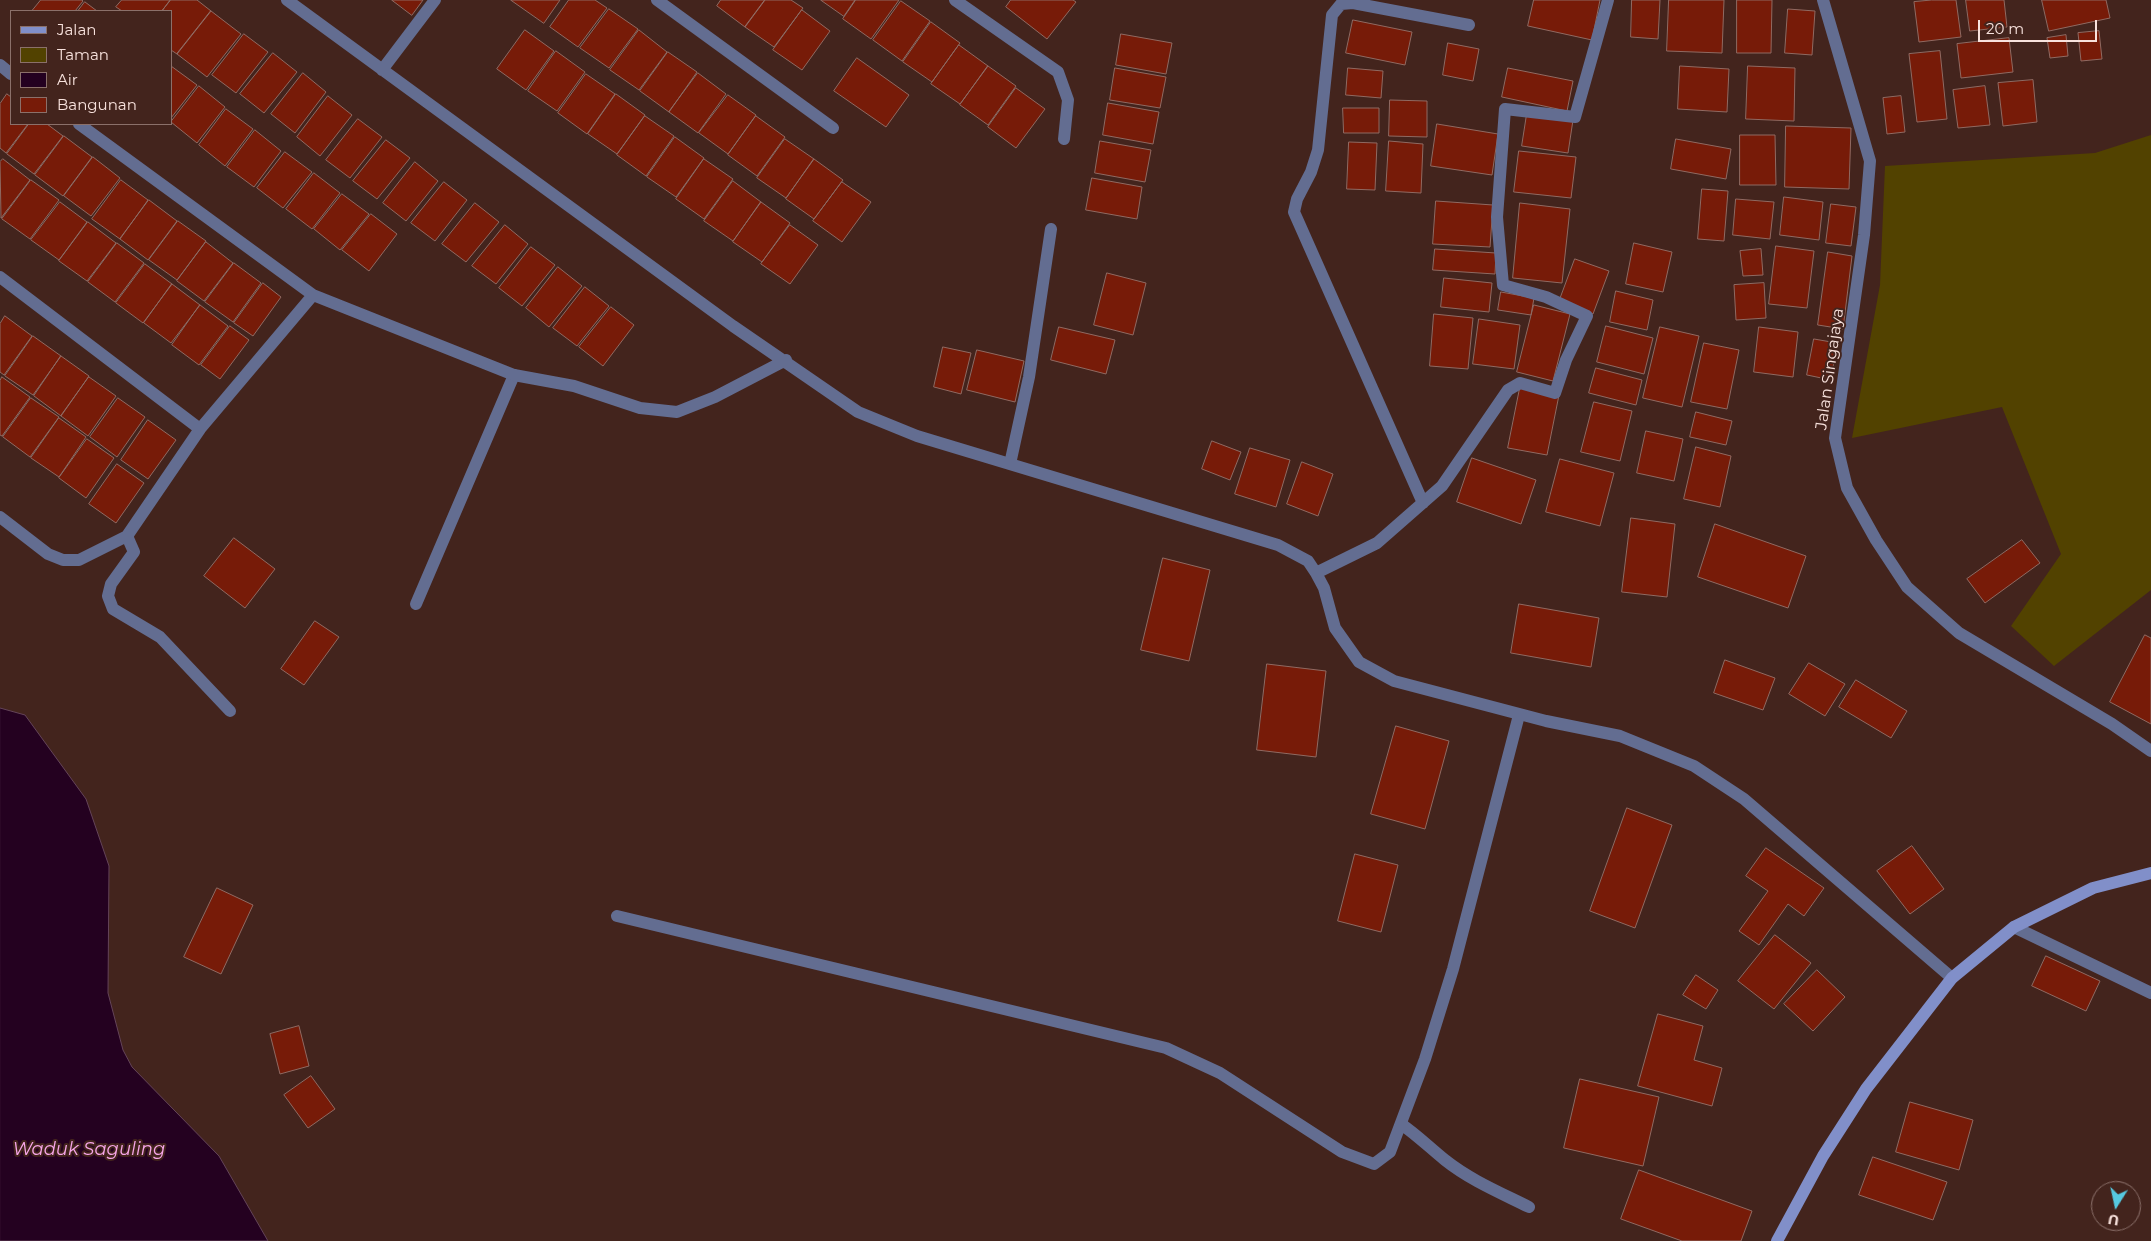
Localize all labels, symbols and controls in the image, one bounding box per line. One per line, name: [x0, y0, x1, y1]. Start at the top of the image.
legend: [10, 10, 172, 125]
scale bar: [1981, 10, 2100, 42]
text: 20 m: [1986, 19, 2024, 38]
text: Jalan: [57, 20, 96, 39]
text: Taman: [57, 45, 109, 64]
text: Air: [57, 70, 78, 89]
text: Bangunan: [57, 95, 137, 114]
street label: Jalan Singajaya: [1812, 307, 1848, 431]
water label: Waduk Saguling: [13, 1139, 165, 1161]
north arrow: [2091, 1181, 2141, 1231]
text: U: [2107, 1210, 2121, 1230]

